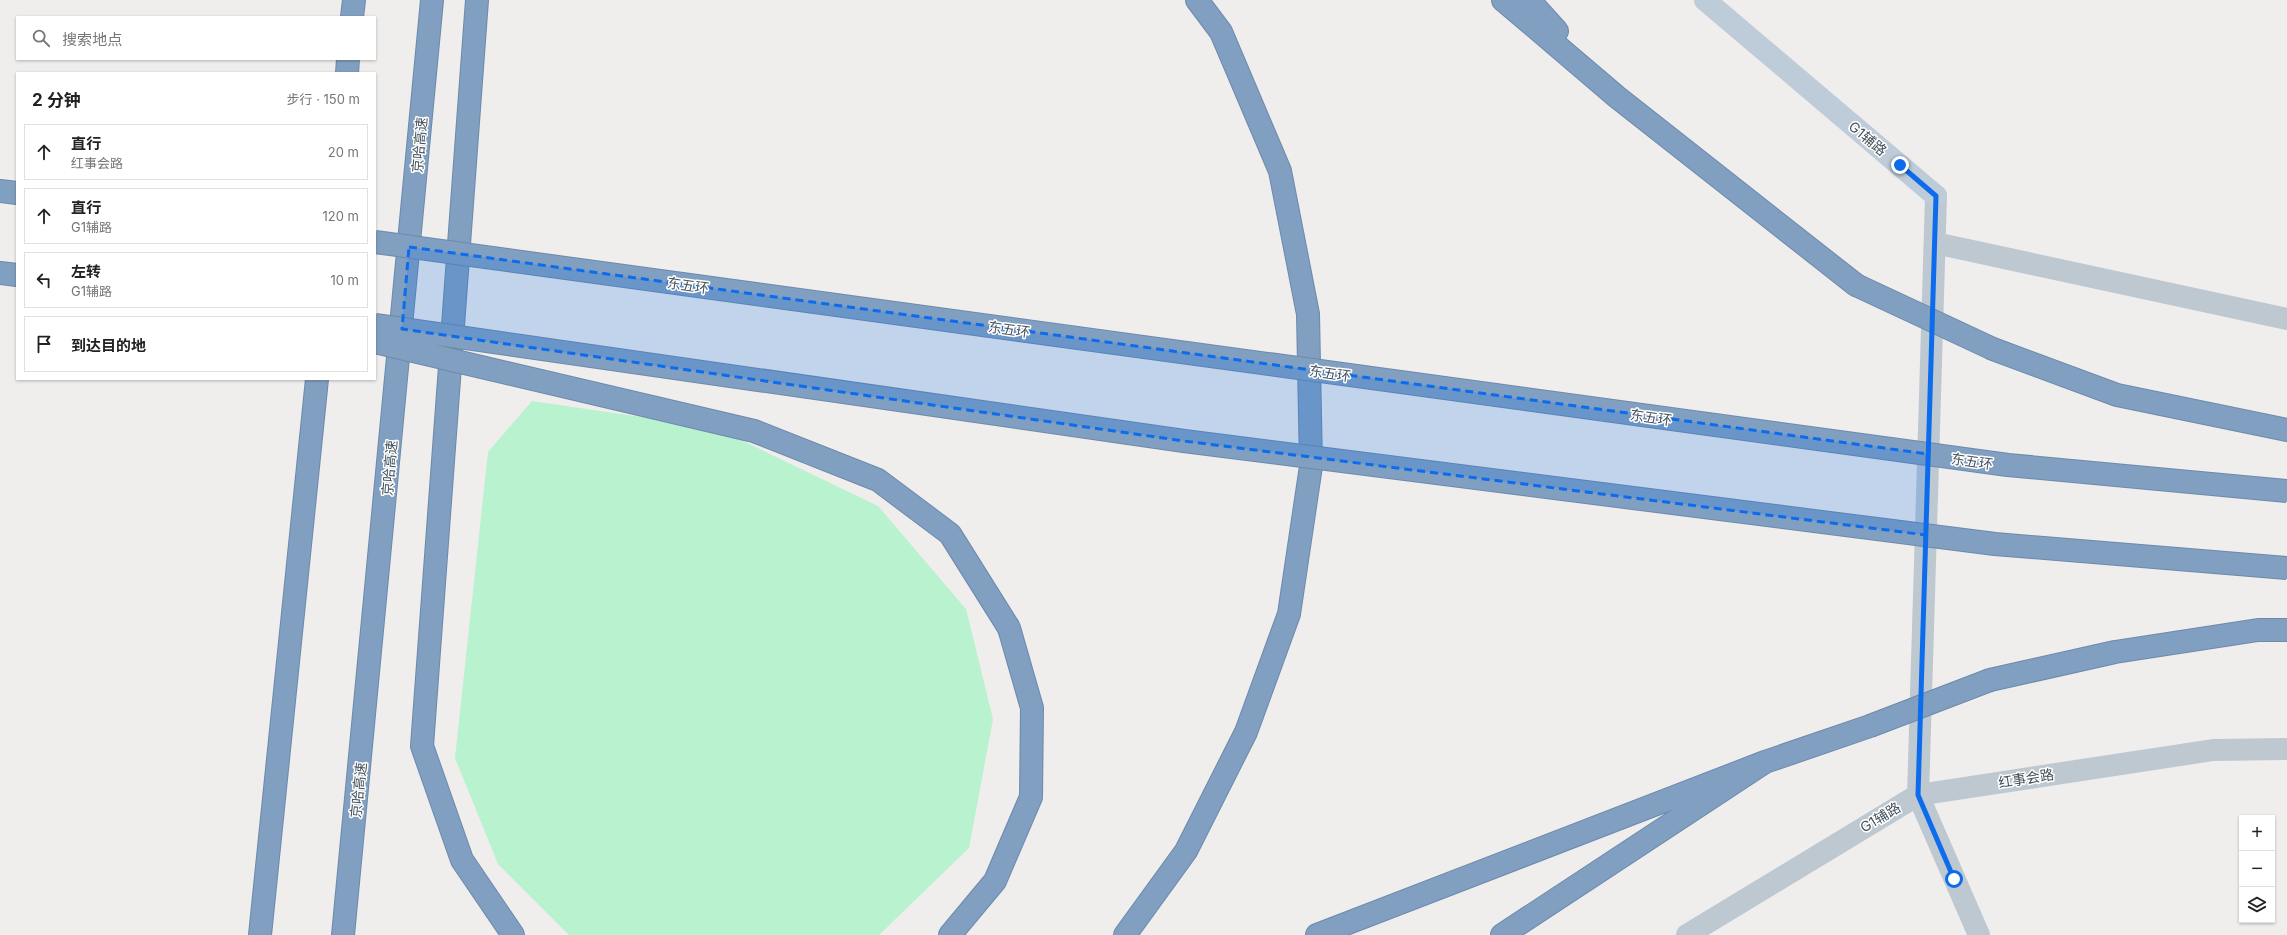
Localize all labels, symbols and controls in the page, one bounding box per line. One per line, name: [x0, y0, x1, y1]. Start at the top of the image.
search box: [16, 16, 376, 60]
icon: search: [30, 27, 52, 49]
text: 搜索地点: [62, 30, 122, 49]
text: 2 分钟: [32, 90, 81, 110]
text: 步行 · 150 m: [287, 91, 360, 107]
street label: 京哈高速: [408, 116, 430, 174]
street label: G1辅路: [1846, 117, 1890, 159]
text: 直行: [71, 134, 101, 153]
icon: ahead: [33, 141, 55, 163]
text: 20 m: [328, 144, 359, 160]
text: 红事会路: [71, 155, 123, 171]
route end: [1891, 156, 1909, 174]
text: 直行: [71, 198, 101, 217]
icon: ahead: [33, 205, 55, 227]
text: 120 m: [323, 208, 359, 224]
text: G1辅路: [71, 219, 112, 235]
text: 左转: [71, 262, 101, 281]
icon: left: [33, 269, 55, 291]
text: 10 m: [330, 272, 359, 288]
street label: 东五环: [666, 274, 710, 296]
text: G1辅路: [71, 283, 112, 299]
street label: 东五环: [987, 318, 1031, 340]
icon: arrive: [33, 333, 55, 355]
text: 到达目的地: [71, 336, 146, 355]
street label: 东五环: [1308, 362, 1352, 384]
street label: 东五环: [1629, 406, 1673, 428]
street label: 京哈高速: [378, 439, 400, 497]
street label: 东五环: [1950, 450, 1994, 472]
street label: 京哈高速: [347, 761, 369, 819]
street label: 红事会路: [1997, 765, 2055, 791]
street label: G1辅路: [1857, 798, 1903, 836]
map controls: [2239, 815, 2275, 923]
button: +: [2239, 815, 2275, 851]
button: −: [2239, 851, 2275, 887]
route start: [1945, 870, 1963, 888]
button: layers: [2239, 887, 2275, 923]

